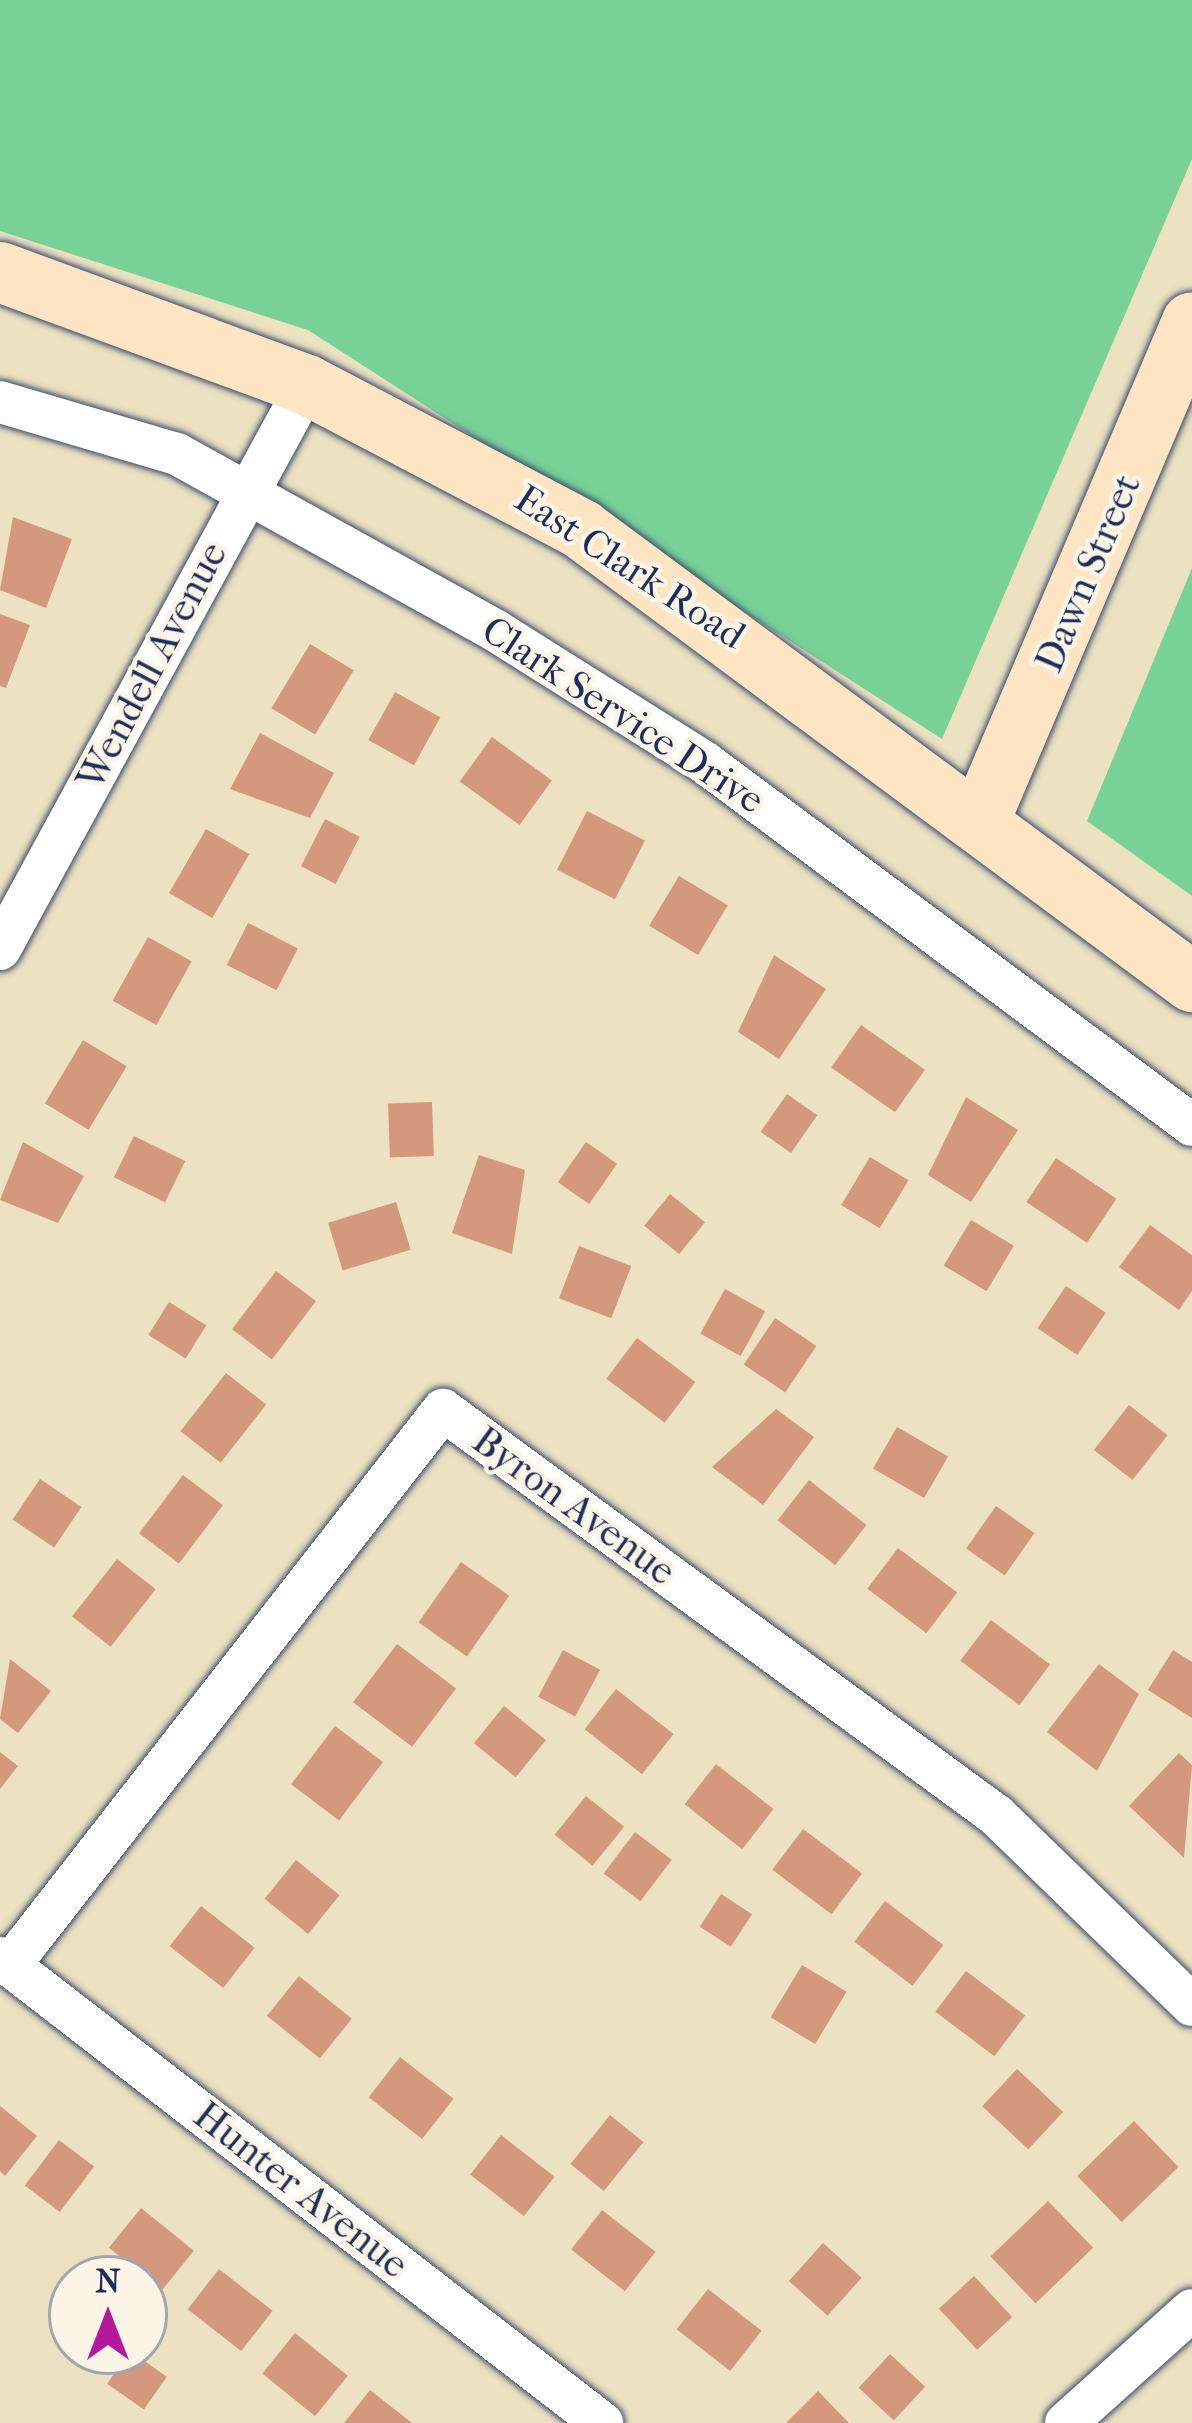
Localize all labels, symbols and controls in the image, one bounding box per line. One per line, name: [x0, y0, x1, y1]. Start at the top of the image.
street label: Dawn Street: [1025, 467, 1151, 679]
street label: East Clark Road: [506, 475, 754, 659]
street label: Wendell Avenue: [67, 534, 237, 798]
street label: Clark Service Drive: [473, 606, 773, 824]
street label: Byron Avenue: [464, 1417, 684, 1595]
street label: Hunter Avenue: [185, 2092, 417, 2288]
north arrow: [48, 2255, 168, 2375]
text: N: [95, 2262, 121, 2301]

